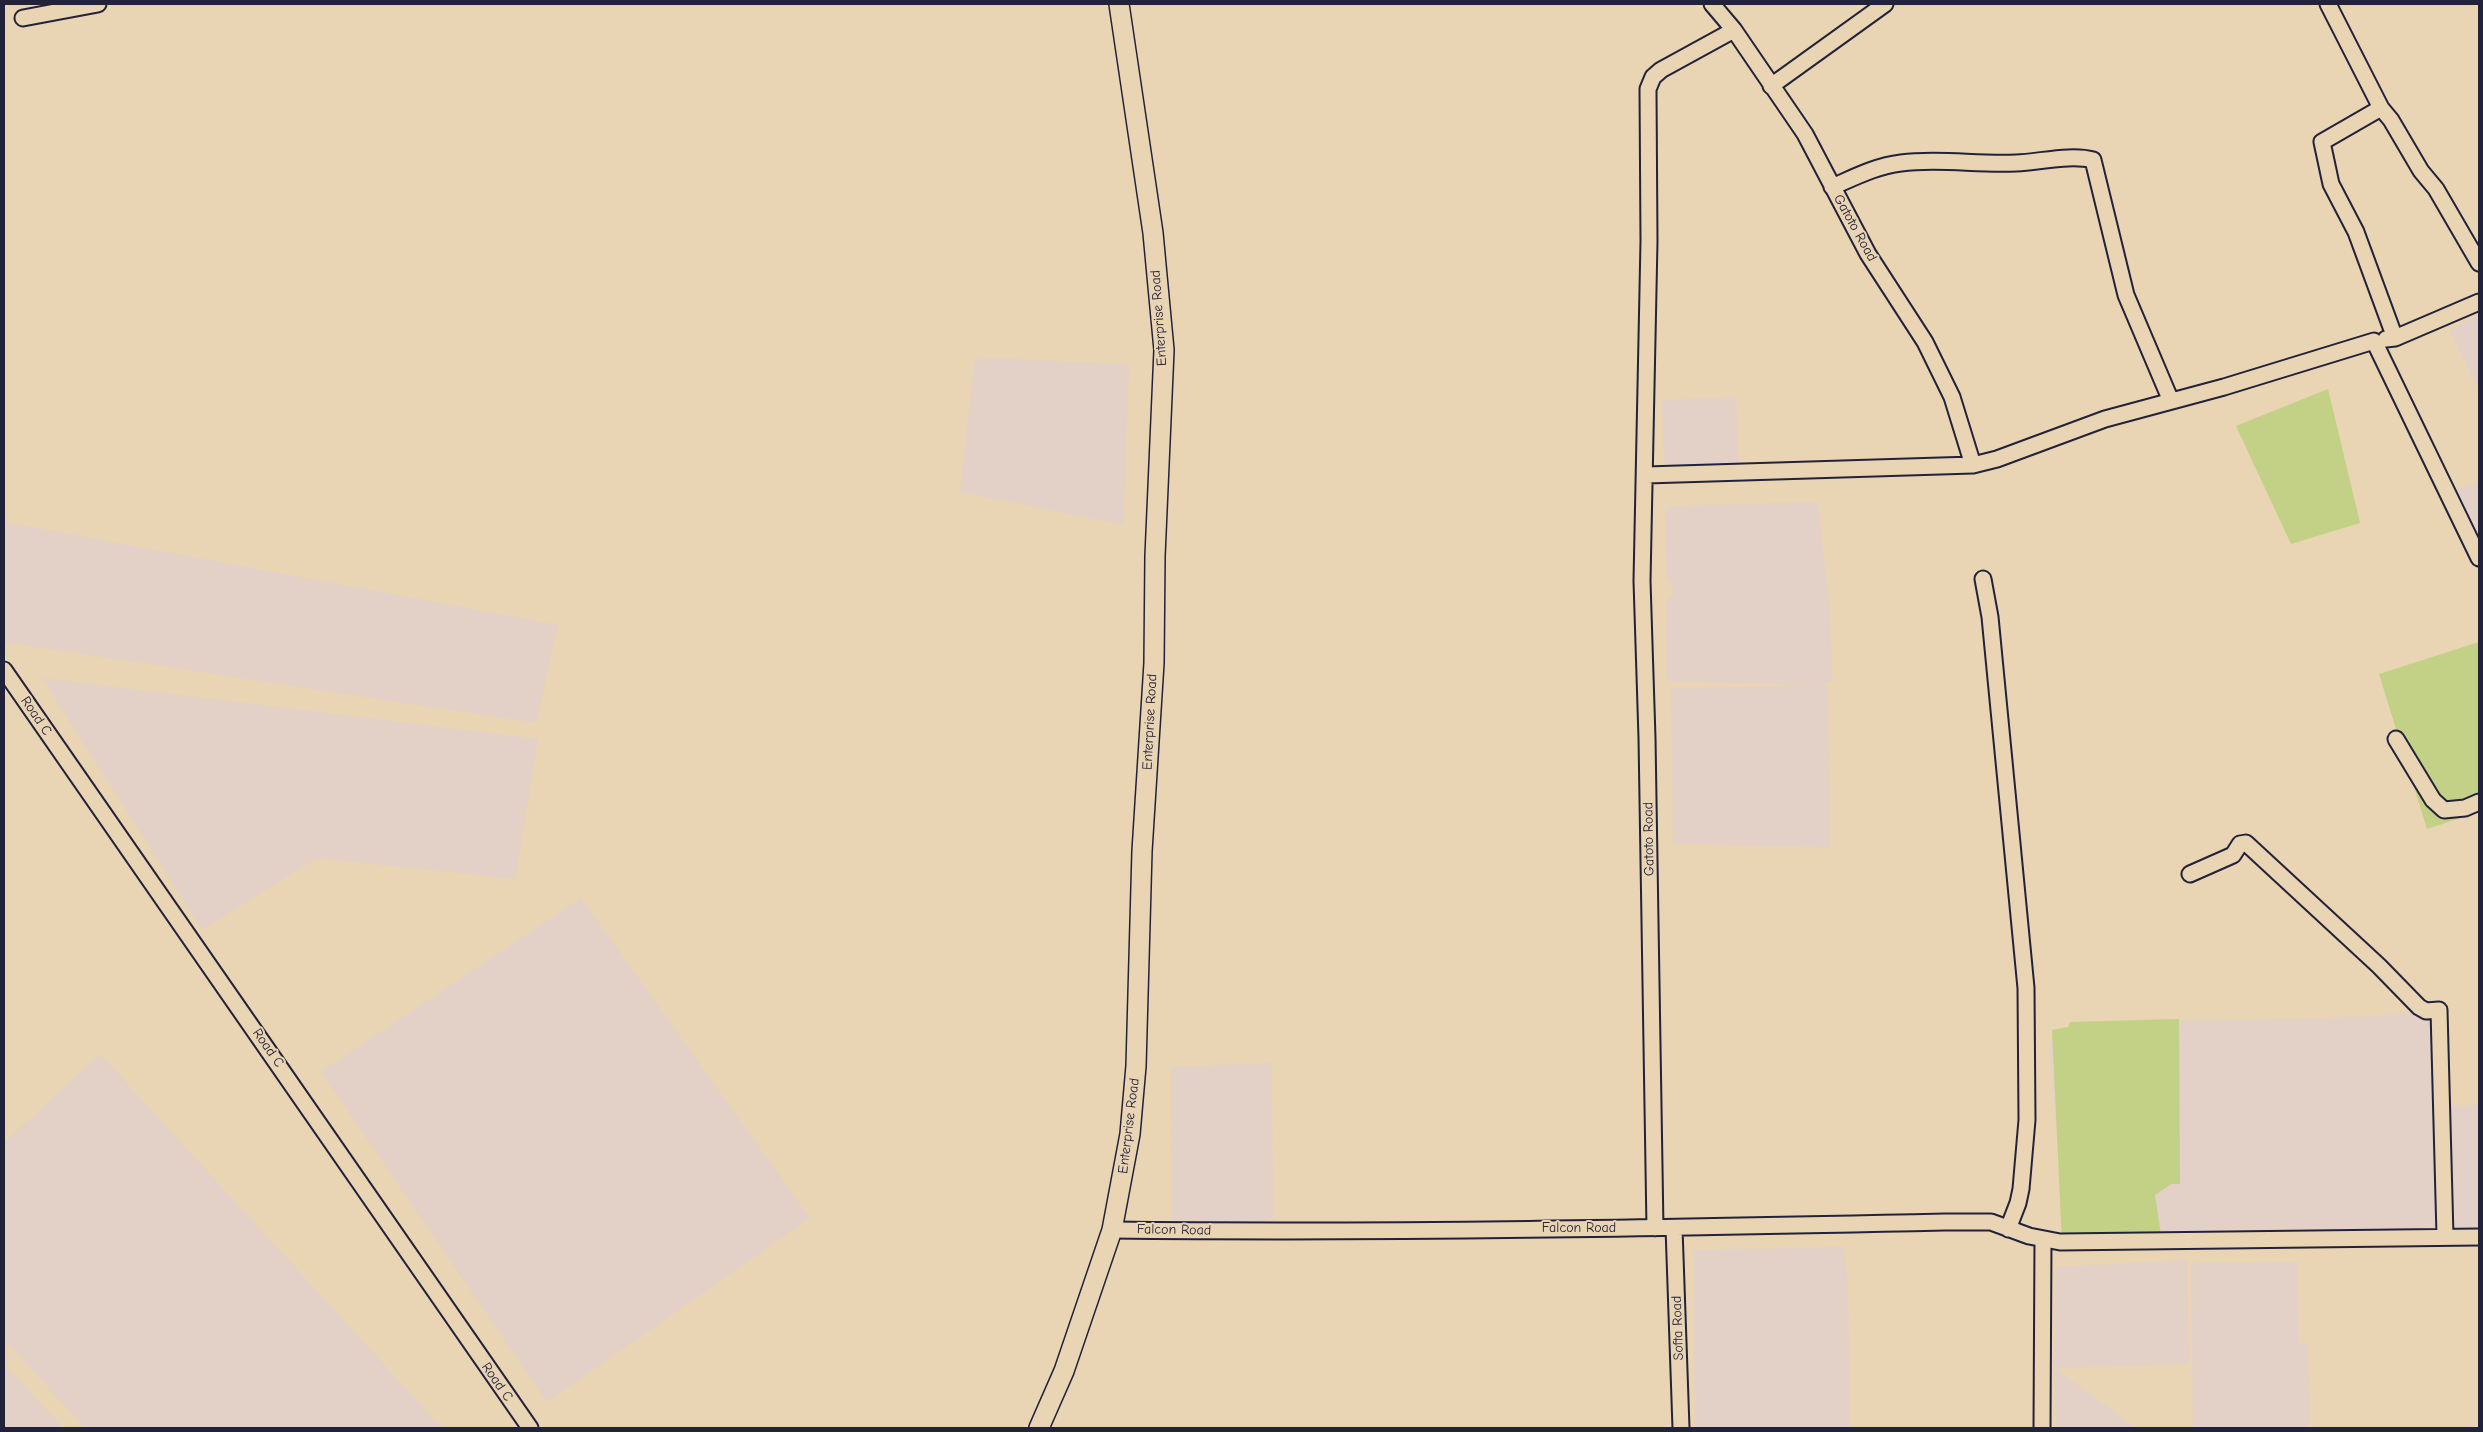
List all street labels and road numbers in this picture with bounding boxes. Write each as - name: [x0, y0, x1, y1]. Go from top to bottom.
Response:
- street label: Gatoto Road: [1830, 192, 1880, 264]
- street label: Enterprise Road: [1147, 269, 1171, 367]
- street label: Enterprise Road: [1139, 674, 1161, 770]
- street label: Road C: [17, 693, 55, 739]
- street label: Gatoto Road: [1640, 802, 1658, 876]
- street label: Road C: [249, 1025, 287, 1071]
- street label: Enterprise Road: [1115, 1077, 1143, 1175]
- street label: Falcon Road: [1542, 1220, 1616, 1236]
- street label: Falcon Road: [1137, 1221, 1211, 1239]
- street label: Softa Road: [1668, 1295, 1688, 1361]
- street label: Road C: [478, 1359, 516, 1405]

